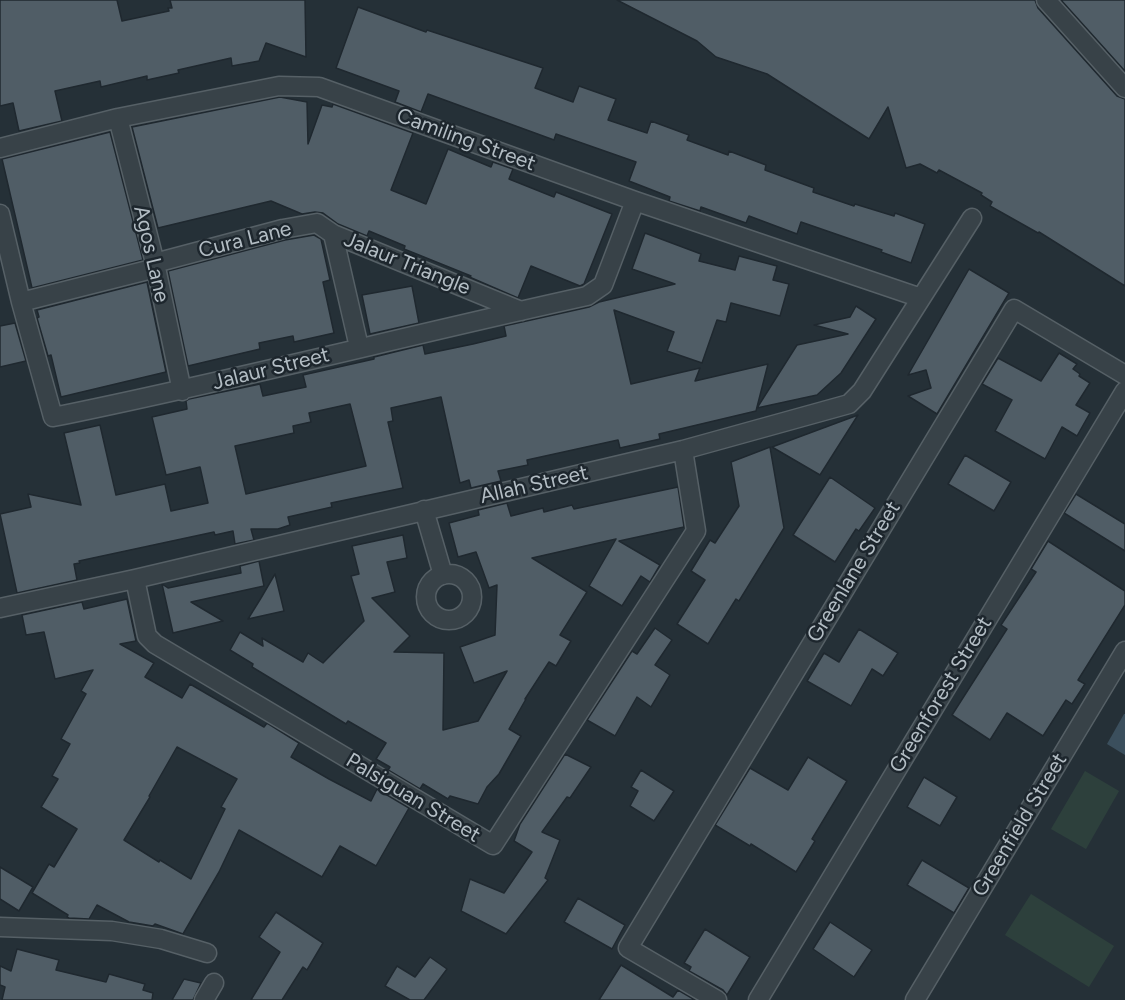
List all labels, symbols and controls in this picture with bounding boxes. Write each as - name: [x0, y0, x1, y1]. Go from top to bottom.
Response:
- street label: Camiling Street: [393, 103, 539, 177]
- street label: Agos Lane: [128, 203, 174, 305]
- street label: Cura Lane: [196, 216, 294, 264]
- street label: Jalaur Triangle: [340, 227, 474, 301]
- street label: Jalaur Street: [210, 342, 332, 396]
- street label: Allah Street: [478, 460, 590, 510]
- street label: Greenlane Street: [802, 497, 906, 647]
- street label: Greenforest Street: [884, 612, 998, 778]
- street label: Palsiguan Street: [341, 748, 485, 848]
- street label: Greenfield Street: [967, 749, 1073, 901]

